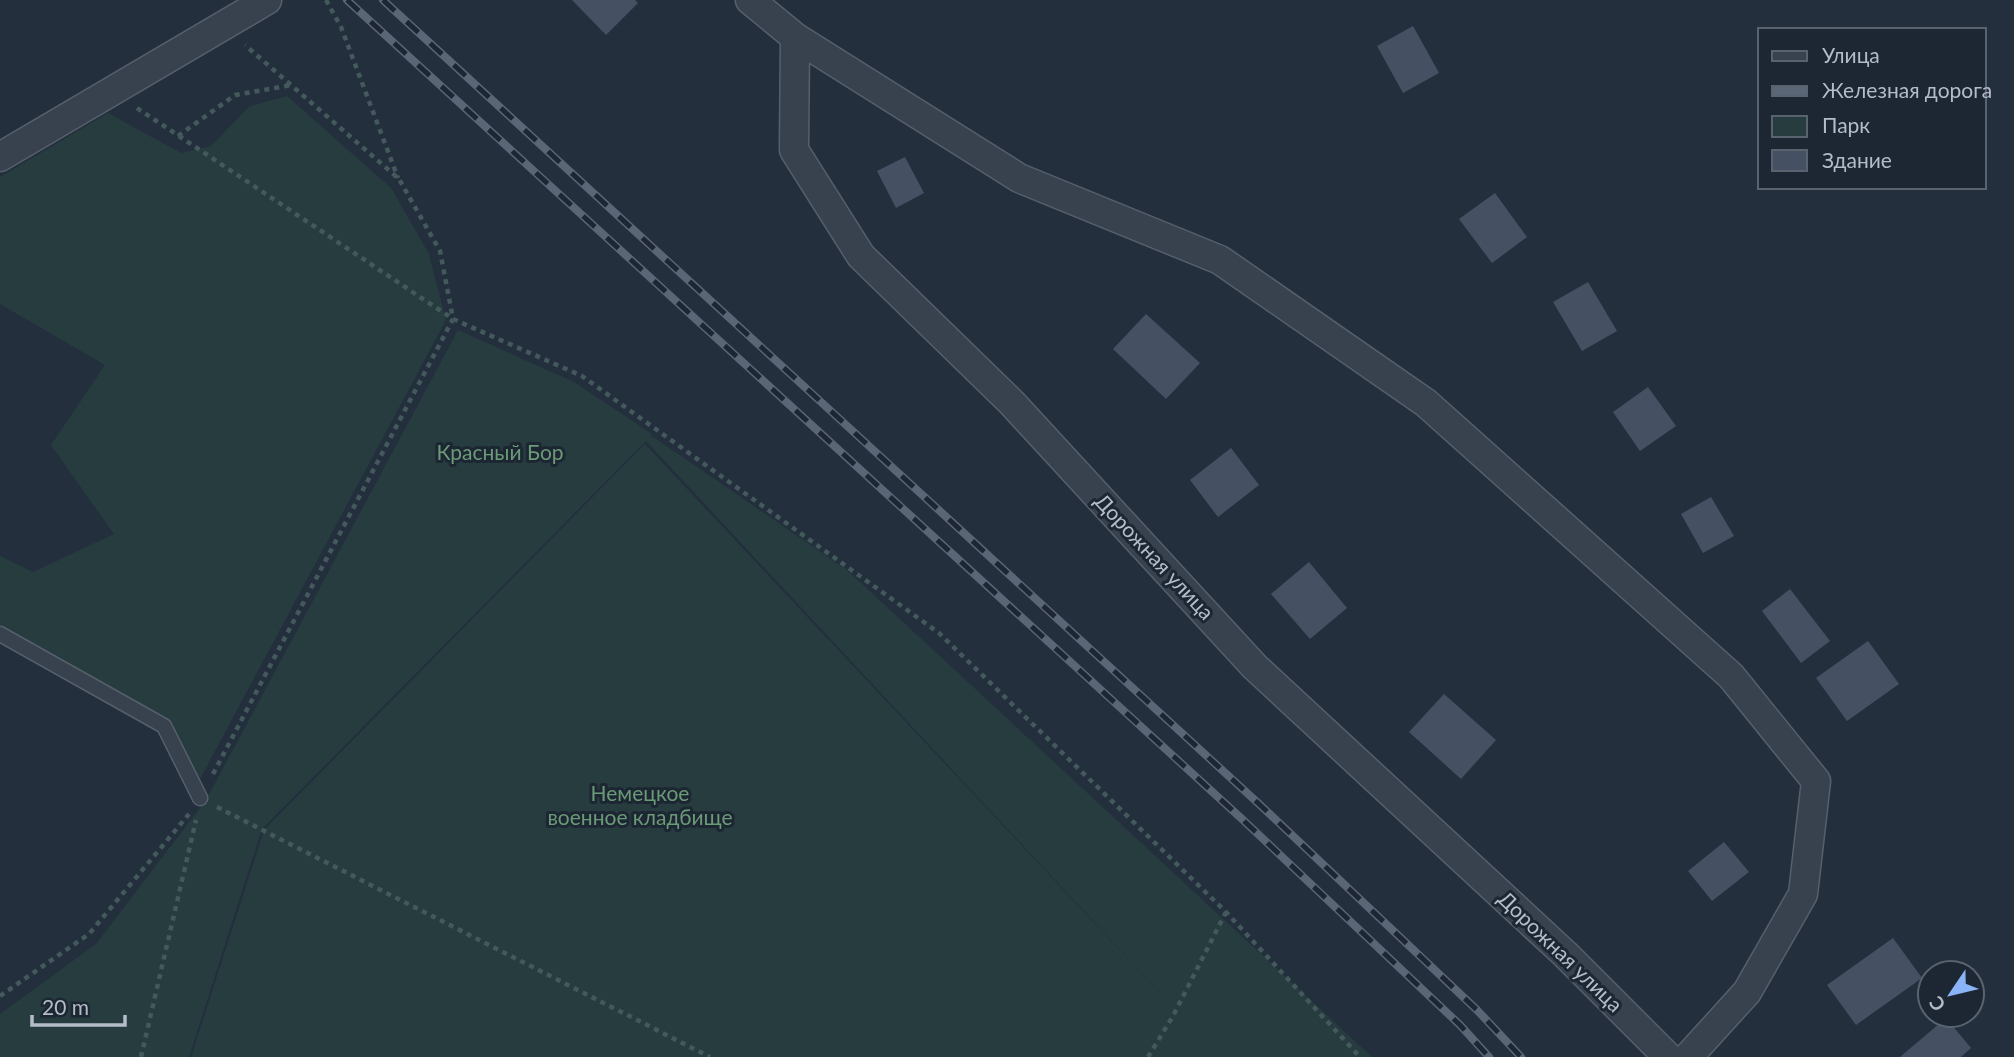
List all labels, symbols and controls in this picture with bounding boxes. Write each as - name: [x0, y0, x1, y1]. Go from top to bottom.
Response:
- legend: [1758, 28, 1986, 189]
- text: Улица: [1822, 42, 1880, 67]
- text: Железная дорога: [1822, 77, 1992, 102]
- text: Парк: [1822, 112, 1870, 137]
- text: Здание: [1822, 147, 1892, 172]
- park label: Красный Бор: [436, 439, 564, 464]
- street label: Дорожная улица: [1090, 488, 1220, 624]
- park label: Немецкое военное кладбище: [547, 780, 733, 829]
- street label: Дорожная улица: [1494, 885, 1628, 1017]
- north arrow: [1916, 959, 1986, 1029]
- scale bar: [32, 984, 124, 1028]
- text: С: [1923, 992, 1950, 1016]
- text: 20 m: [42, 994, 89, 1019]

